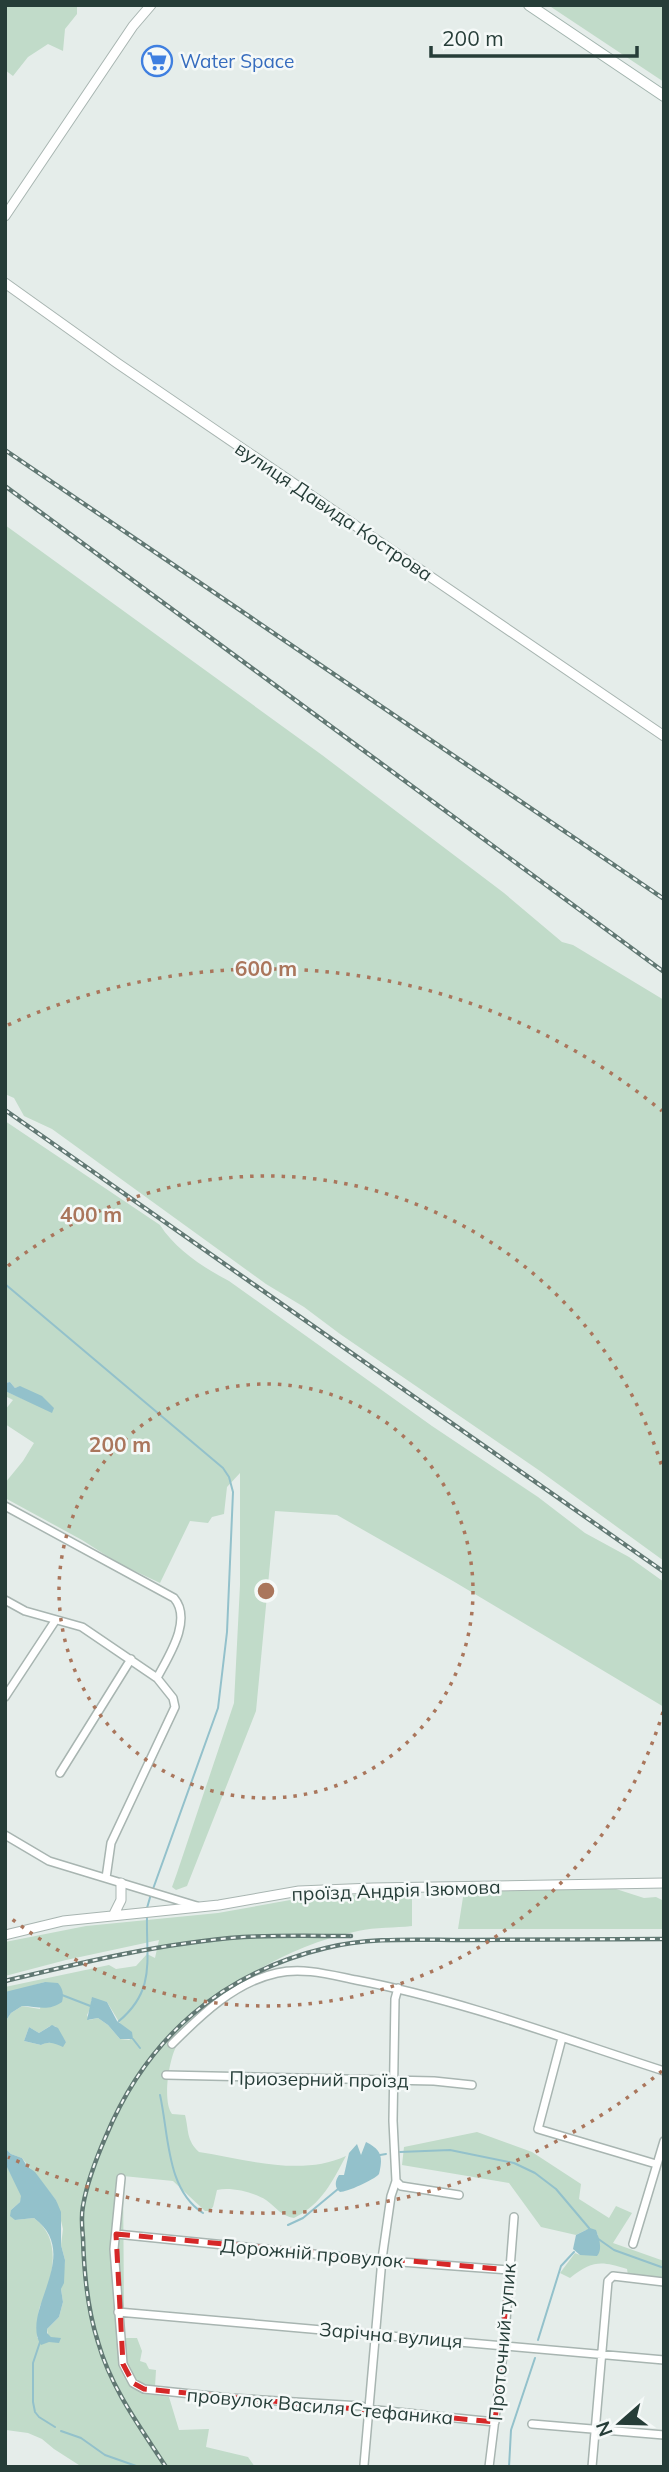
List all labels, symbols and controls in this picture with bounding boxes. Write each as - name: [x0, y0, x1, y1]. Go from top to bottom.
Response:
- scale bar: [431, 14, 638, 58]
- text: 200 m: [442, 25, 504, 51]
- supermarket icon: Water Space: [140, 44, 174, 78]
- place label: Water Space: [180, 49, 294, 73]
- street label: вулиця Давида Кострова: [231, 436, 437, 586]
- text: 600 m: [235, 955, 297, 981]
- text: 400 m: [60, 1201, 122, 1227]
- text: 200 m: [89, 1431, 151, 1457]
- centre of rings: [254, 1579, 278, 1603]
- street label: проїзд Андрія Ізюмова: [291, 1874, 501, 1906]
- street label: Приозерний проїзд: [229, 2065, 409, 2093]
- street label: Дорожній провулок: [220, 2233, 405, 2273]
- street label: Проточний тупик: [483, 2261, 521, 2422]
- street label: Зарічна вулиця: [318, 2317, 464, 2353]
- street label: провулок Василя Стефаника: [186, 2382, 454, 2430]
- north arrow: [585, 2388, 655, 2458]
- text: N: [590, 2418, 618, 2440]

